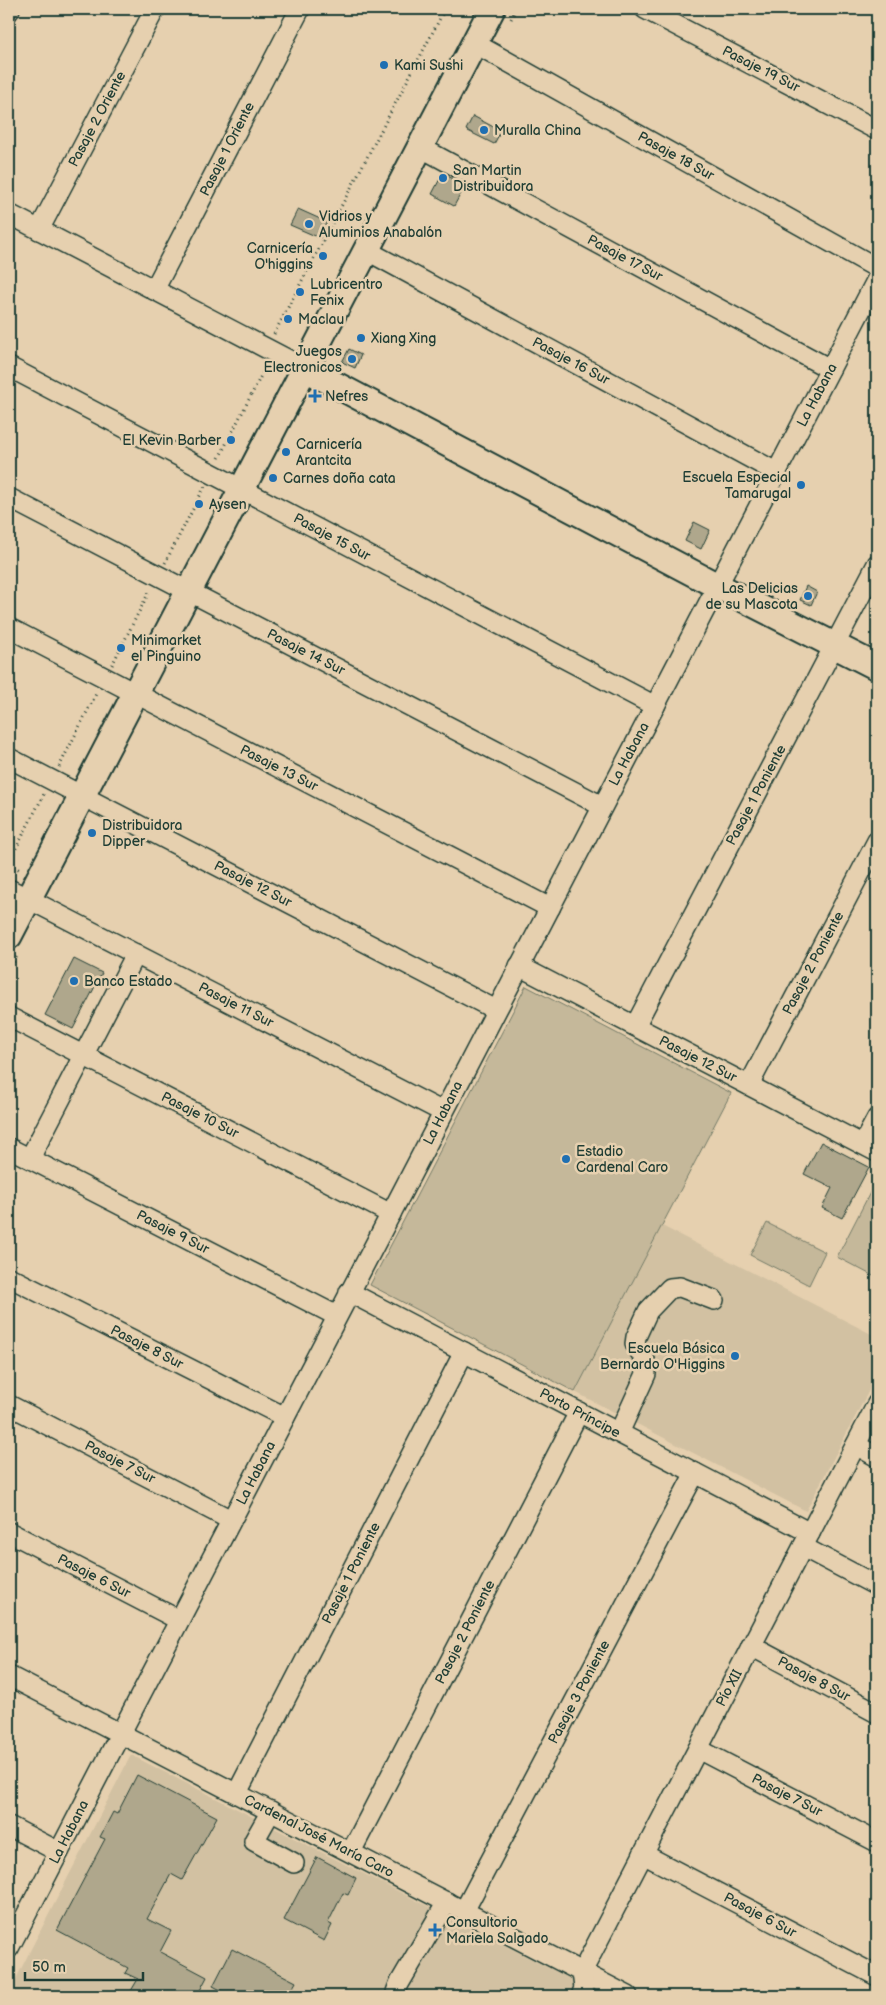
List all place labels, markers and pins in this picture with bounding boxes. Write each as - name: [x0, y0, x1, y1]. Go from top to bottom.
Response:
- place label: Kami Sushi: [394, 57, 463, 74]
- marker: Kami Sushi: [378, 59, 390, 71]
- place label: Muralla China: [494, 122, 581, 139]
- marker: Muralla China: [478, 124, 490, 136]
- place label: San Martin Distribuidora: [453, 162, 534, 195]
- marker: San Martin Distribuidora: [437, 172, 449, 184]
- place label: Vidrios y Aluminios Anabalón: [319, 208, 442, 241]
- marker: Vidrios y Aluminios Anabalón: [303, 218, 315, 230]
- place label: Carnicería O'higgins: [247, 240, 313, 273]
- marker: Carnicería O'higgins: [317, 250, 329, 262]
- place label: Lubricentro Fenix: [310, 276, 383, 309]
- marker: Lubricentro Fenix: [294, 286, 306, 298]
- place label: Maclau: [298, 311, 344, 328]
- marker: Maclau: [282, 313, 294, 325]
- place label: Xiang Xing: [370, 330, 436, 347]
- marker: Xiang Xing: [355, 332, 367, 344]
- place label: Juegos Electronicos: [263, 343, 342, 376]
- marker: Juegos Electronicos: [346, 353, 358, 365]
- place label: Nefres: [325, 388, 368, 405]
- marker: Nefres: [309, 390, 321, 402]
- place label: El Kevin Barber: [122, 432, 222, 449]
- marker: El Kevin Barber: [225, 434, 237, 446]
- place label: Carnicería Arantcita: [296, 436, 362, 469]
- marker: Carnicería Arantcita: [280, 446, 292, 458]
- place label: Escuela Especial Tamarugal: [682, 469, 791, 502]
- place label: Carnes doña cata: [283, 470, 396, 487]
- marker: Carnes doña cata: [267, 472, 279, 484]
- marker: Escuela Especial Tamarugal: [795, 479, 807, 491]
- place label: Aysen: [209, 496, 247, 513]
- marker: Aysen: [193, 498, 205, 510]
- place label: Las Delicias de su Mascota: [705, 580, 798, 613]
- marker: Las Delicias de su Mascota: [802, 590, 814, 602]
- place label: Minimarket el Pinguino: [131, 632, 202, 665]
- marker: Minimarket el Pinguino: [115, 642, 127, 654]
- place label: Distribuidora Dipper: [102, 817, 183, 850]
- marker: Distribuidora Dipper: [86, 827, 98, 839]
- place label: Banco Estado: [84, 973, 173, 990]
- marker: Banco Estado: [68, 975, 80, 987]
- place label: Estadio Cardenal Caro: [576, 1143, 668, 1176]
- marker: Estadio Cardenal Caro: [560, 1153, 572, 1165]
- place label: Escuela Básica Bernardo O'Higgins: [600, 1340, 725, 1373]
- marker: Escuela Básica Bernardo O'Higgins: [729, 1350, 741, 1362]
- place label: Consultorio Mariela Salgado: [446, 1914, 549, 1947]
- marker: Consultorio Mariela Salgado: [428, 1923, 442, 1937]

